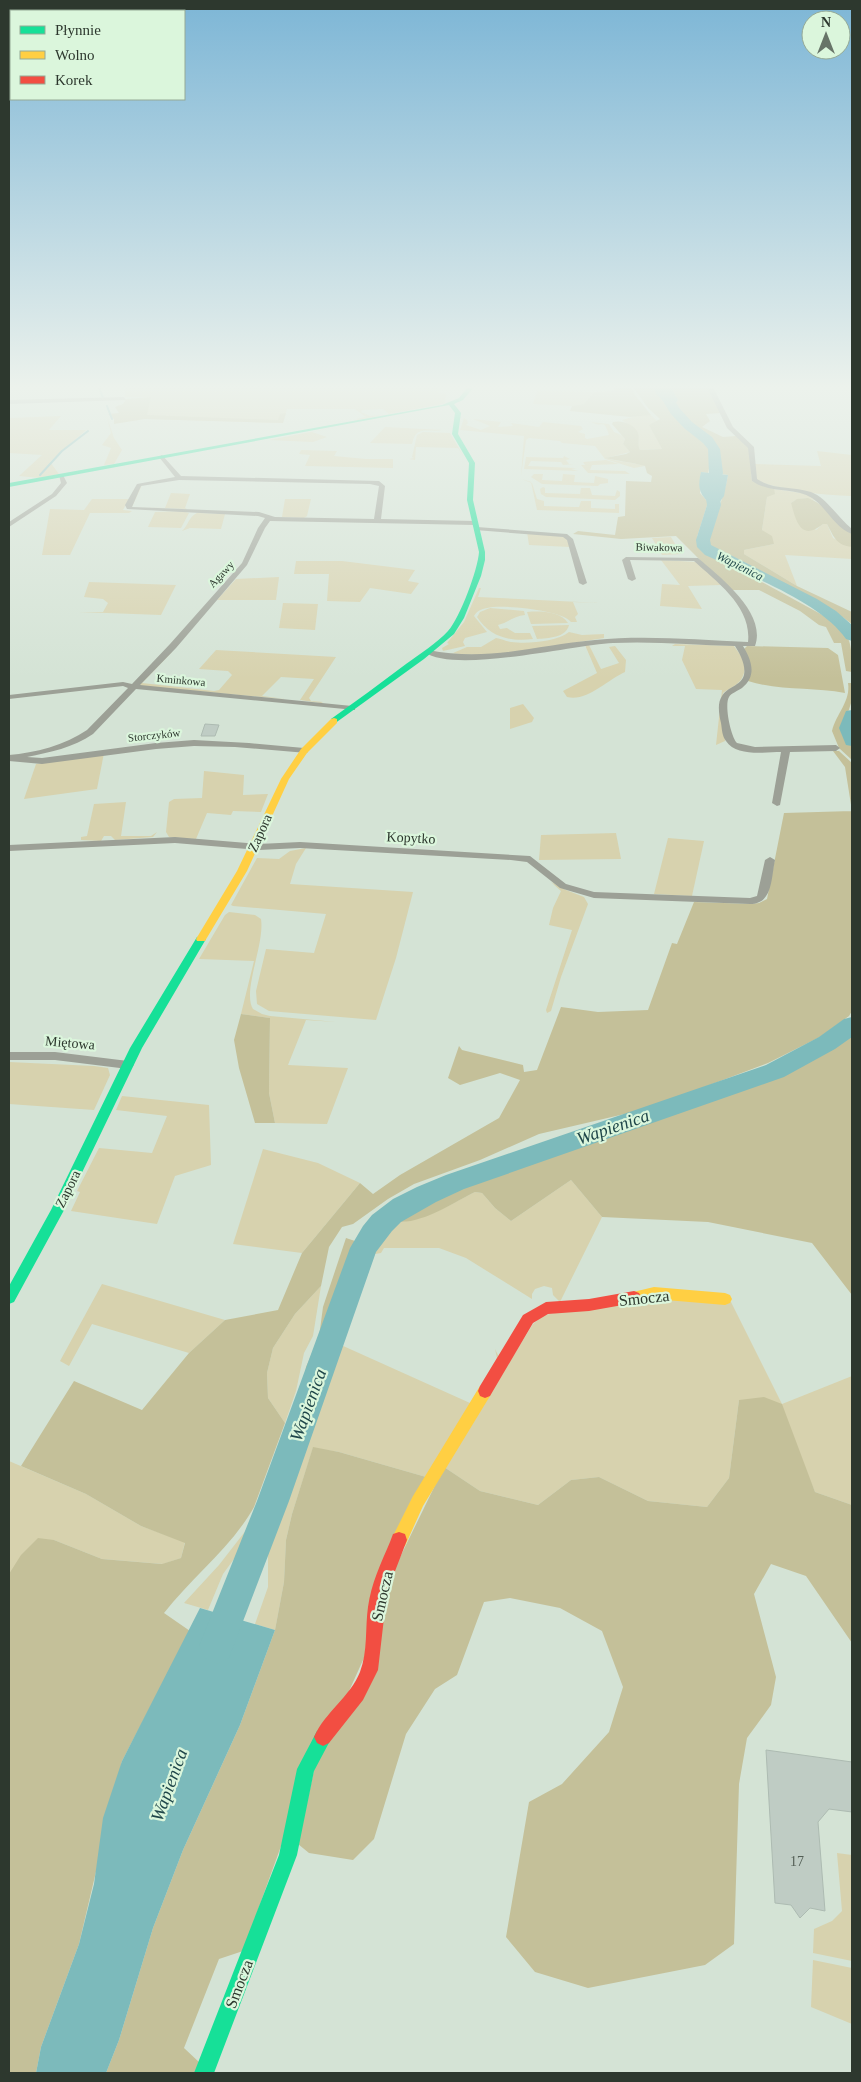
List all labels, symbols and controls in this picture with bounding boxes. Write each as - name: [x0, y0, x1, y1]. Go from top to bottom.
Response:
- legend: [10, 10, 185, 100]
- north arrow: [801, 10, 851, 60]
- text: N: [821, 15, 831, 30]
- text: Płynnie: [55, 22, 101, 38]
- text: Wolno: [55, 47, 95, 63]
- text: Korek: [55, 72, 93, 88]
- street label: Biwakowa: [635, 541, 683, 553]
- water label: Wapienica: [714, 548, 766, 584]
- street label: Agawy: [206, 558, 237, 590]
- street label: Kminkowa: [156, 672, 206, 688]
- street label: Storczyków: [127, 726, 181, 744]
- street label: Zapora: [245, 811, 275, 854]
- street label: Kopytko: [386, 829, 436, 847]
- street label: Miętowa: [45, 1033, 96, 1053]
- water label: Wapienica: [574, 1105, 652, 1149]
- street label: Zapora: [53, 1167, 84, 1210]
- street label: Smocza: [618, 1287, 670, 1309]
- water label: Wapienica: [286, 1366, 330, 1444]
- street label: Smocza: [368, 1569, 396, 1623]
- water label: Wapienica: [147, 1746, 191, 1824]
- house number: 17: [790, 1854, 804, 1869]
- street label: Smocza: [222, 1957, 256, 2011]

